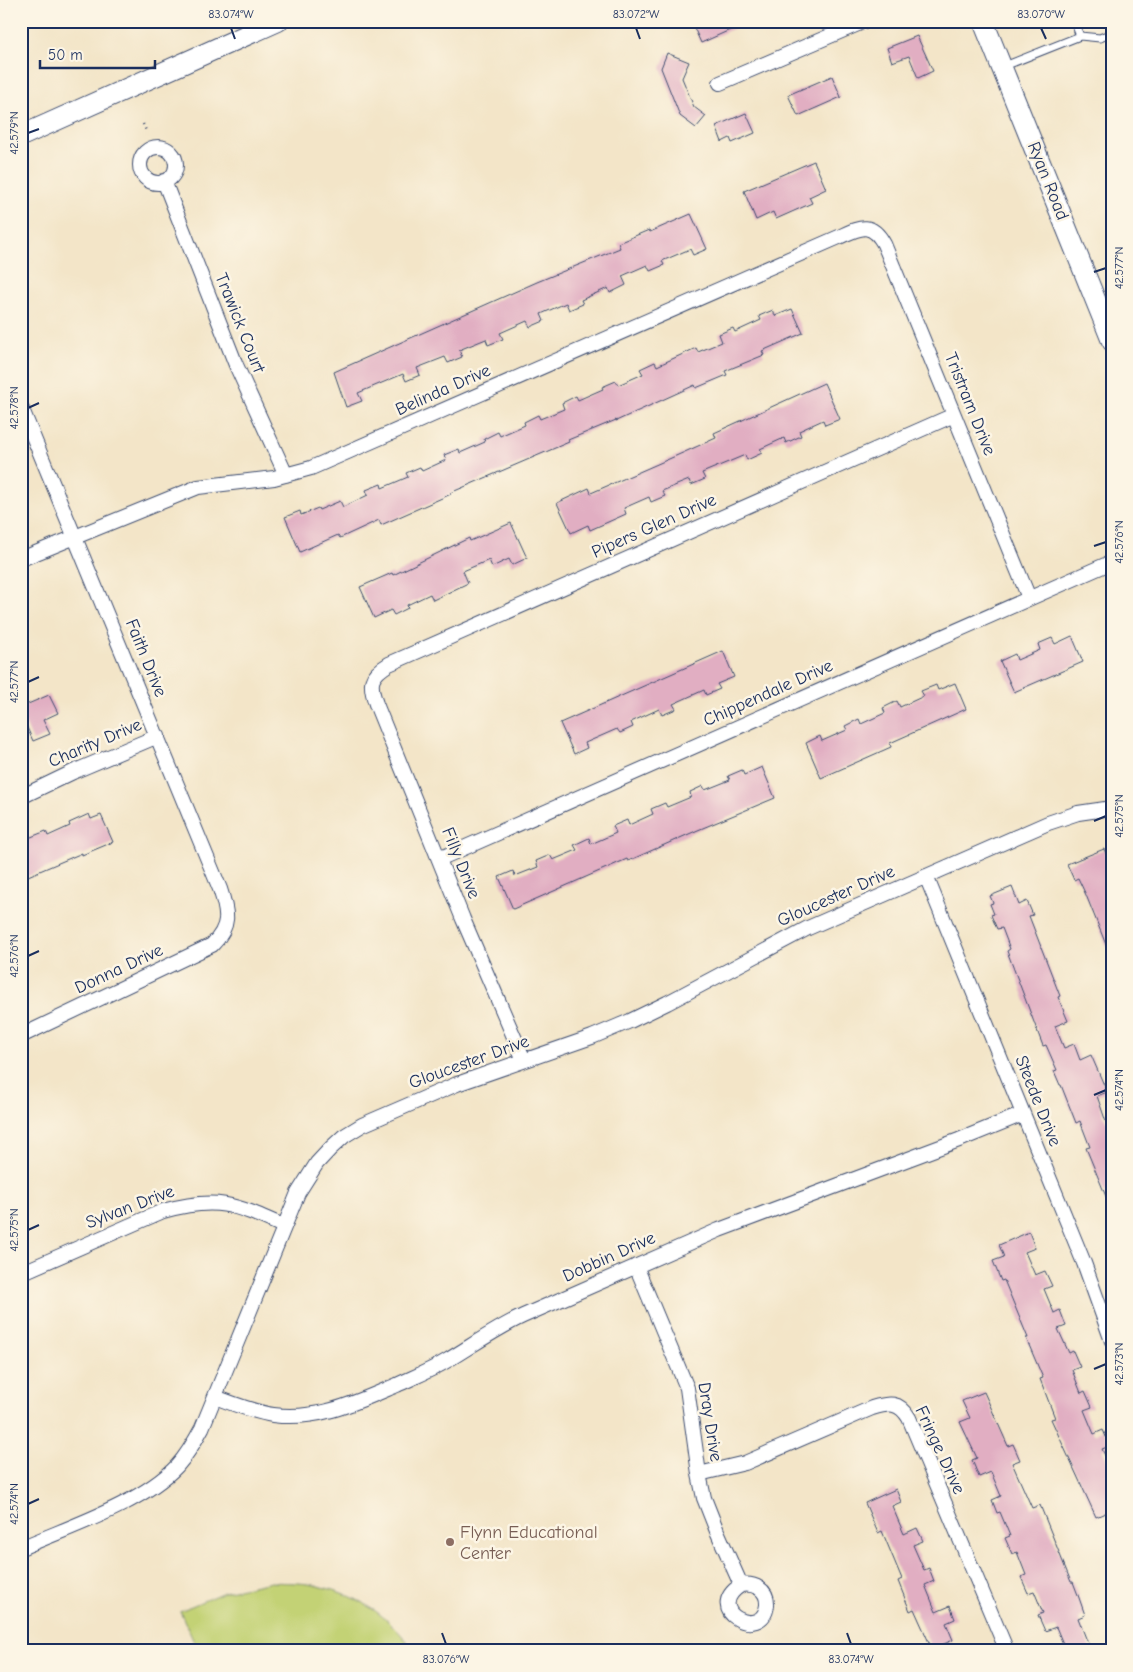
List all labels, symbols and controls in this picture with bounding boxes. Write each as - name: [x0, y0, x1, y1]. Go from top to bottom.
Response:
- text: 83.074°W: [208, 7, 254, 21]
- text: 83.072°W: [613, 7, 660, 21]
- text: 83.070°W: [1017, 7, 1065, 21]
- scale bar: [40, 38, 155, 70]
- text: 50 m: [48, 46, 83, 64]
- text: 42.579°N: [7, 111, 21, 155]
- street label: Ryan Road: [1023, 139, 1073, 223]
- text: 42.577°N: [1112, 247, 1126, 289]
- street label: Trawick Court: [210, 270, 270, 377]
- street label: Tristram Drive: [940, 350, 1000, 458]
- street label: Belinda Drive: [392, 360, 494, 420]
- text: 42.578°N: [7, 386, 21, 430]
- street label: Pipers Glen Drive: [589, 489, 719, 563]
- text: 42.576°N: [1112, 520, 1126, 564]
- street label: Faith Drive: [121, 616, 171, 700]
- street label: Chippendale Drive: [700, 655, 836, 731]
- text: 42.577°N: [7, 661, 21, 703]
- street label: Charity Drive: [45, 714, 145, 772]
- text: 42.575°N: [1112, 794, 1126, 838]
- street label: Filly Drive: [437, 824, 485, 902]
- street label: Gloucester Drive: [774, 861, 898, 931]
- text: 42.576°N: [7, 934, 21, 978]
- street label: Donna Drive: [72, 939, 166, 999]
- street label: Gloucester Drive: [406, 1031, 532, 1093]
- street label: Steede Drive: [1010, 1053, 1066, 1149]
- text: 42.574°N: [1112, 1069, 1126, 1111]
- street label: Sylvan Drive: [83, 1181, 177, 1233]
- text: 42.575°N: [7, 1208, 21, 1252]
- street label: Dobbin Drive: [560, 1227, 658, 1287]
- text: 42.573°N: [1112, 1342, 1126, 1386]
- street label: Dray Drive: [693, 1381, 727, 1463]
- street label: Fringe Drive: [910, 1403, 970, 1497]
- text: 42.574°N: [7, 1483, 21, 1525]
- place label: Flynn Educational Center: [460, 1522, 598, 1564]
- marker: Flynn Educational Center: [444, 1536, 456, 1548]
- text: 83.076°W: [423, 1652, 470, 1666]
- text: 83.074°W: [828, 1652, 874, 1666]

